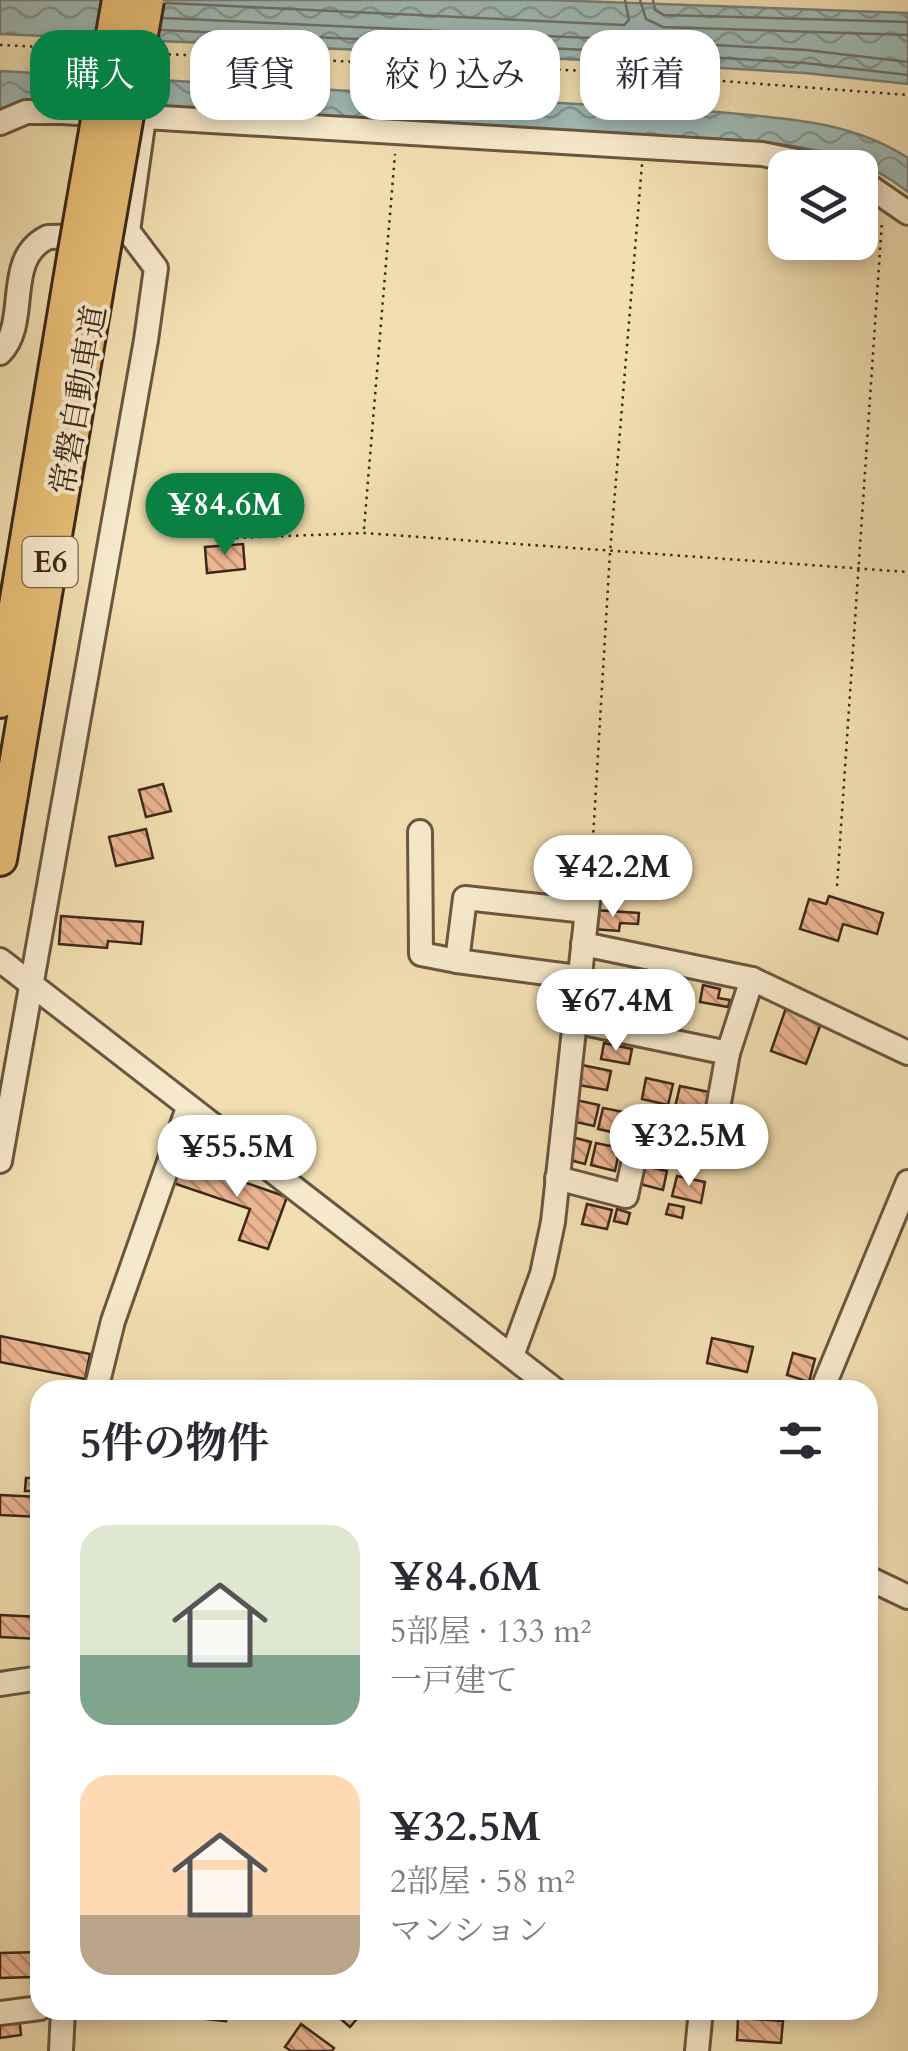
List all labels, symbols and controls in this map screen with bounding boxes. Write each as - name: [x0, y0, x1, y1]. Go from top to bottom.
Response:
- chip: 購入: [30, 30, 170, 120]
- chip: 賃貸: [190, 30, 330, 120]
- chip: 絞り込み: [350, 30, 560, 120]
- chip: 新着: [580, 30, 720, 120]
- map controls: [768, 150, 878, 260]
- button: layers: [768, 150, 878, 260]
- street label: 常磐自動車道: [41, 302, 117, 499]
- pin: ¥84.6M: [144, 473, 306, 558]
- text: ¥84.6M: [167, 483, 283, 527]
- road number: E6: [22, 537, 78, 587]
- pin: ¥42.2M: [532, 835, 694, 920]
- text: ¥42.2M: [555, 845, 671, 889]
- pin: ¥67.4M: [535, 969, 697, 1054]
- text: ¥67.4M: [558, 979, 674, 1023]
- pin: ¥32.5M: [608, 1104, 770, 1189]
- text: ¥32.5M: [631, 1114, 747, 1158]
- pin: ¥55.5M: [156, 1115, 318, 1200]
- text: ¥55.5M: [179, 1125, 295, 1169]
- icon: filters: [773, 1413, 828, 1468]
- text: 5件の物件: [80, 1415, 270, 1472]
- text: ¥84.6M: [390, 1548, 541, 1605]
- icon: home: [160, 1565, 280, 1685]
- text: 5部屋 · 133 m²: [390, 1610, 591, 1654]
- text: 一戸建て: [390, 1659, 518, 1703]
- text: ¥32.5M: [390, 1798, 541, 1855]
- icon: home: [160, 1815, 280, 1935]
- text: 2部屋 · 58 m²: [390, 1860, 575, 1904]
- text: マンション: [390, 1909, 549, 1953]

